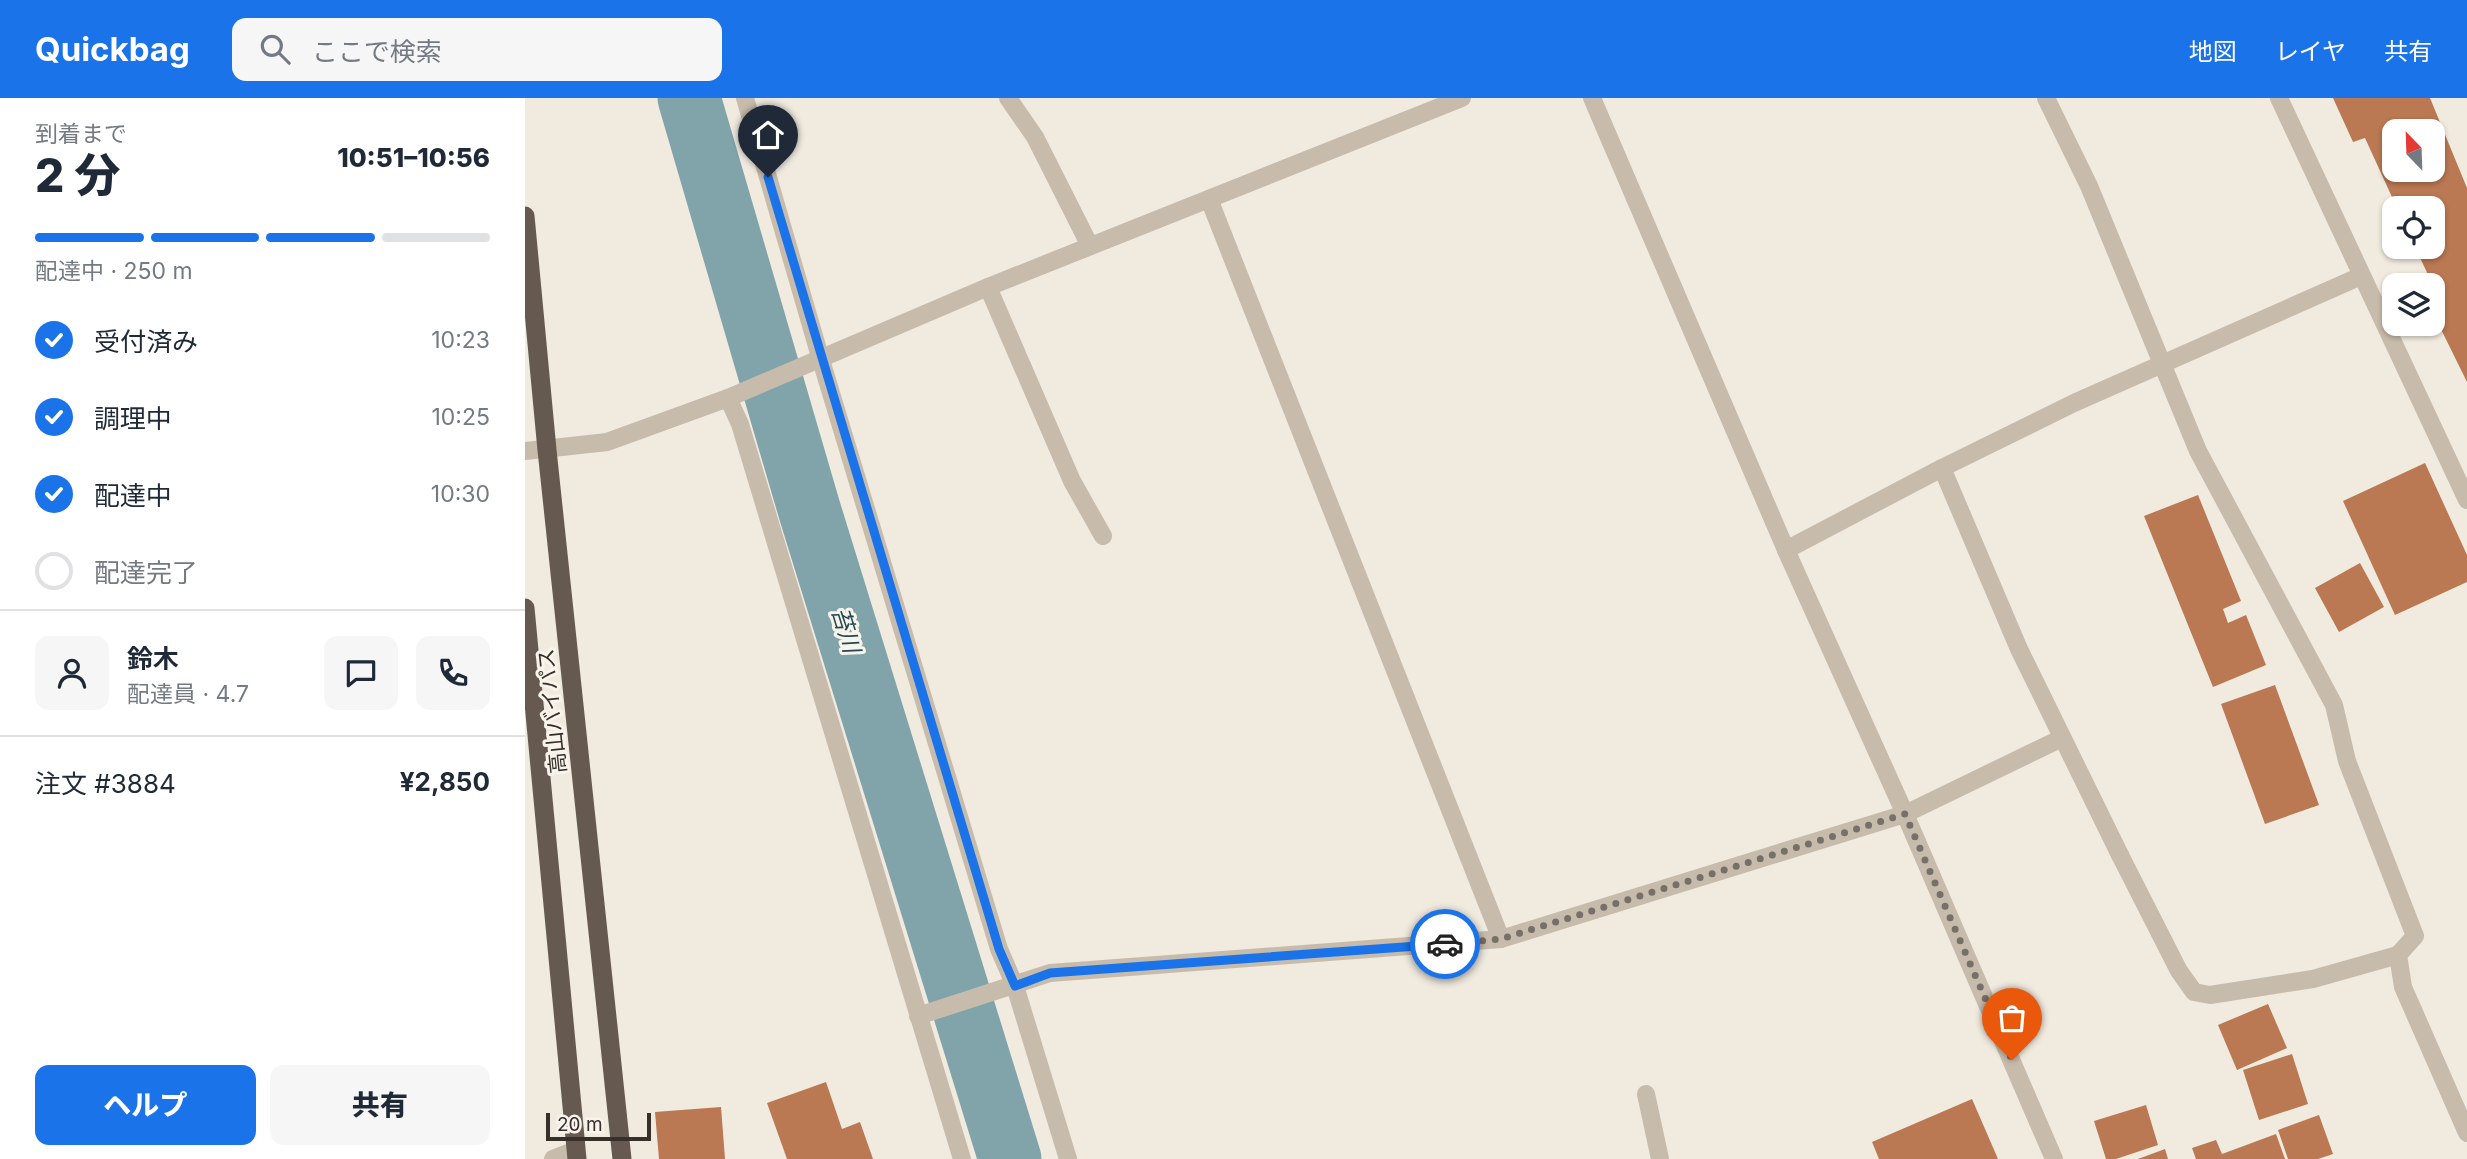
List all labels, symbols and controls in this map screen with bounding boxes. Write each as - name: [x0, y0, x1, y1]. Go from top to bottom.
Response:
- search box: [232, 18, 722, 81]
- text: Quickbag: [35, 29, 190, 69]
- icon: search: [256, 30, 294, 68]
- text: ここで検索: [312, 36, 442, 67]
- text: 地図: [2189, 37, 2237, 66]
- text: レイヤ: [2275, 37, 2346, 66]
- text: 共有: [2384, 37, 2432, 66]
- pin: [738, 105, 798, 177]
- icon: home: [749, 116, 787, 154]
- north arrow: [2382, 119, 2445, 182]
- map controls: [2382, 119, 2445, 336]
- text: 到着まで: [35, 120, 127, 148]
- text: 10:51–10:56: [337, 142, 490, 173]
- text: 2 分: [35, 147, 120, 203]
- button: locate: [2382, 196, 2445, 259]
- text: 配達中 · 250 m: [35, 257, 193, 285]
- button: layers: [2382, 273, 2445, 336]
- icon: check: [35, 321, 73, 359]
- text: 受付済み: [94, 326, 198, 357]
- text: 10:23: [431, 326, 490, 354]
- icon: check: [35, 398, 73, 436]
- text: 調理中: [94, 403, 172, 434]
- text: 10:25: [432, 403, 490, 431]
- icon: check: [35, 475, 73, 513]
- text: 配達中: [94, 480, 172, 511]
- text: 10:30: [431, 480, 490, 508]
- text: 配達完了: [94, 557, 198, 588]
- water label: 苔川: [826, 604, 867, 659]
- button: person: [35, 636, 109, 710]
- button: chat: [324, 636, 398, 710]
- button: phone: [416, 636, 490, 710]
- text: 鈴木: [127, 643, 179, 674]
- street label: 高山バイパス: [533, 647, 571, 775]
- text: 配達員 · 4.7: [127, 680, 249, 708]
- text: ¥2,850: [400, 766, 490, 797]
- text: 注文 #3884: [35, 768, 176, 799]
- courier: [1410, 909, 1480, 979]
- icon: car: [1426, 925, 1464, 963]
- pin: [1982, 988, 2042, 1060]
- icon: bag: [1993, 999, 2031, 1037]
- button: ヘルプ: [35, 1065, 256, 1145]
- button: 共有: [270, 1065, 490, 1145]
- scale bar: [546, 1110, 651, 1142]
- text: 20 m: [557, 1113, 603, 1136]

